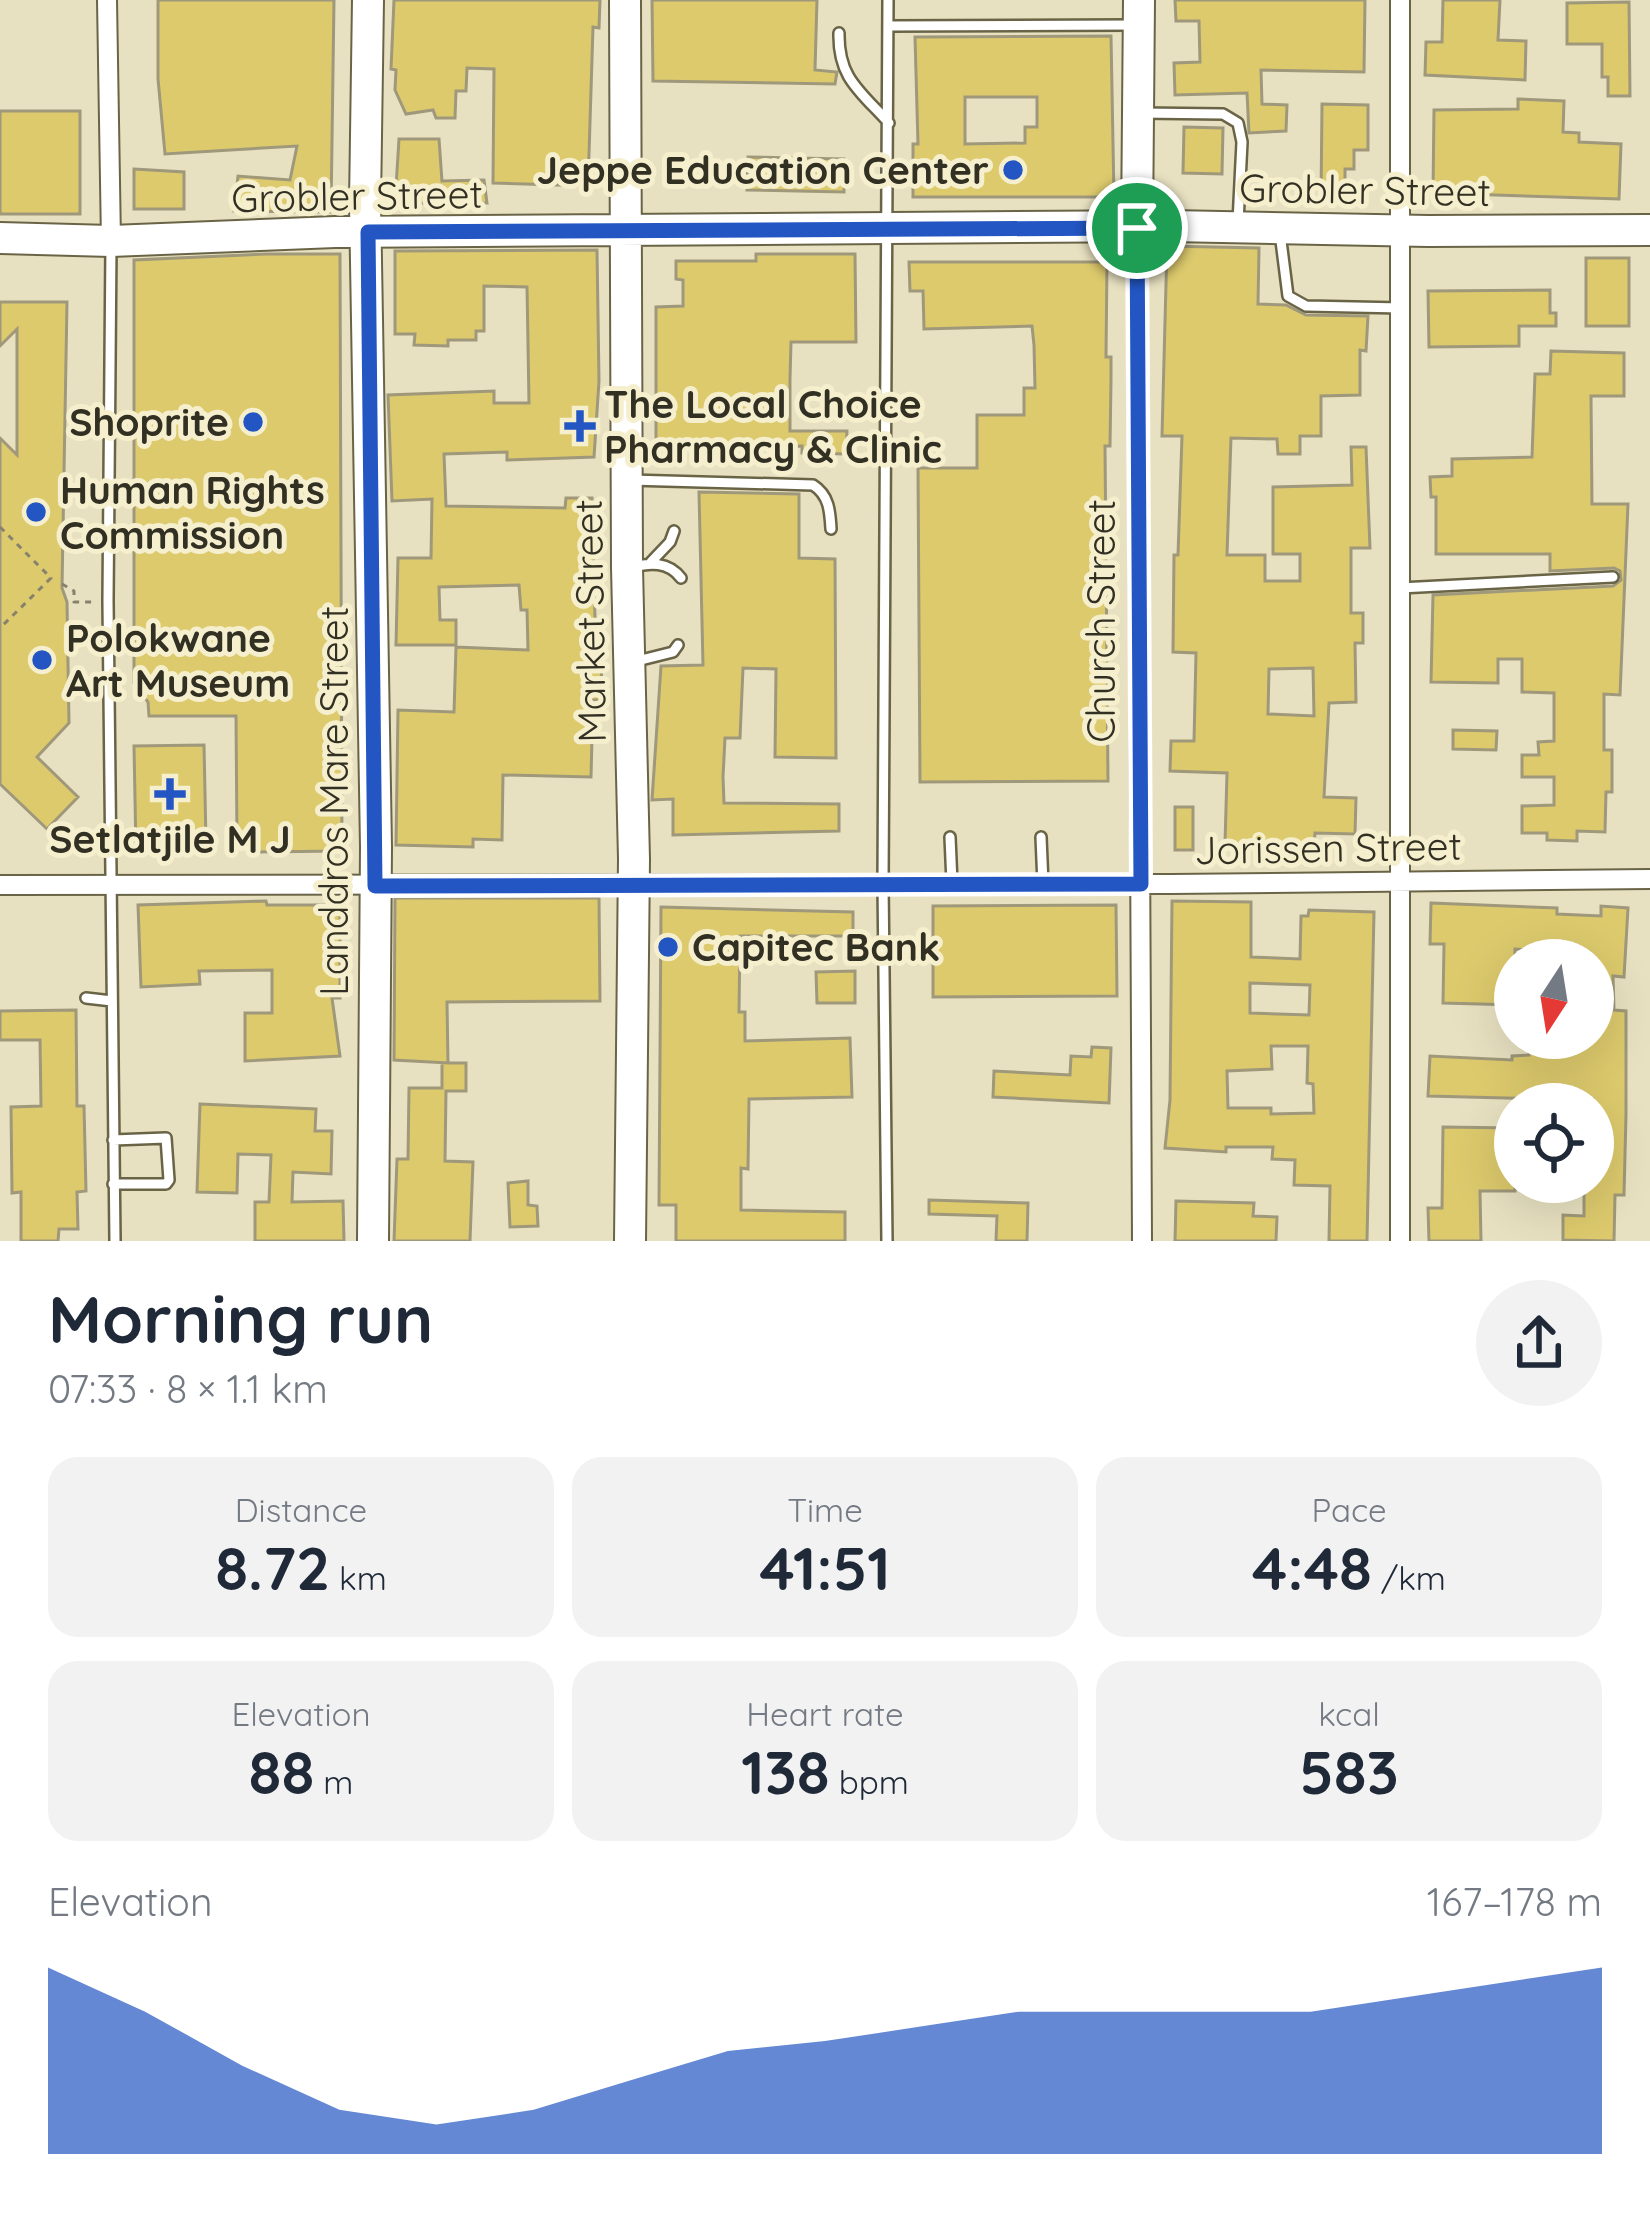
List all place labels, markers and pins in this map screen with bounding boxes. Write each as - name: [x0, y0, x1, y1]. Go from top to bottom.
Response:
- place label: Jeppe Education Center: [537, 145, 989, 194]
- marker: Jeppe Education Center: [1000, 157, 1026, 183]
- pin: [1086, 177, 1188, 279]
- place label: The Local Choice Pharmacy & Clinic: [604, 379, 942, 473]
- place label: Shoprite: [69, 397, 229, 446]
- marker: Shoprite: [240, 409, 266, 435]
- marker: The Local Choice Pharmacy & Clinic: [567, 413, 593, 439]
- place label: Human Rights Commission: [60, 465, 325, 559]
- marker: Human Rights Commission: [23, 499, 49, 525]
- place label: Polokwane Art Museum: [66, 613, 290, 707]
- marker: Polokwane Art Museum: [29, 647, 55, 673]
- marker: Setlatjile M J: [154, 778, 186, 810]
- place label: Setlatjile M J: [49, 814, 291, 863]
- place label: Capitec Bank: [692, 922, 940, 971]
- marker: Capitec Bank: [655, 934, 681, 960]

